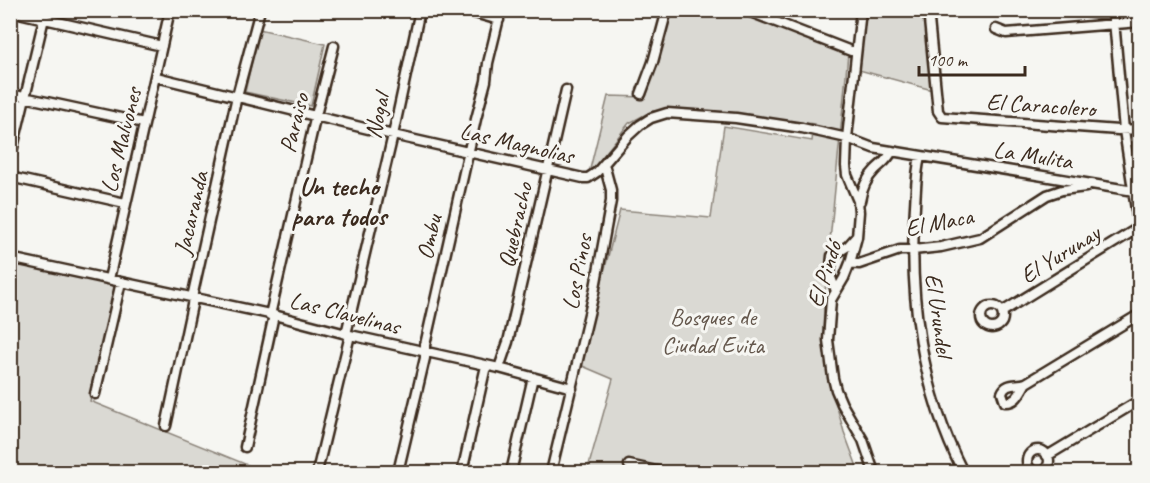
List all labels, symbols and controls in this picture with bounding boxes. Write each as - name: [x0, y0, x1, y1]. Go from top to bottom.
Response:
- scale bar: [919, 39, 1026, 77]
- text: 100 m: [928, 49, 969, 71]
- street label: Los Malvones: [94, 83, 149, 195]
- street label: El Caracolero: [986, 86, 1099, 124]
- street label: Nogal: [357, 87, 398, 141]
- street label: Paraiso: [272, 89, 316, 156]
- street label: Las Magnolias: [457, 115, 579, 171]
- street label: La Mulita: [991, 134, 1076, 176]
- street label: Jacaranda: [167, 167, 216, 259]
- district label: Un techo para todos: [292, 170, 389, 233]
- street label: Quebracho: [491, 178, 540, 270]
- street label: El Maca: [903, 200, 977, 243]
- street label: Ombu: [409, 210, 449, 262]
- street label: El Yurunay: [1015, 217, 1107, 290]
- street label: Los Pinos: [555, 230, 599, 312]
- street label: El Pindó: [799, 234, 850, 311]
- street label: El Urundel: [918, 271, 960, 362]
- street label: Las Clavelinas: [287, 285, 405, 342]
- park label: Bosques de Ciudad Evita: [662, 302, 765, 360]

